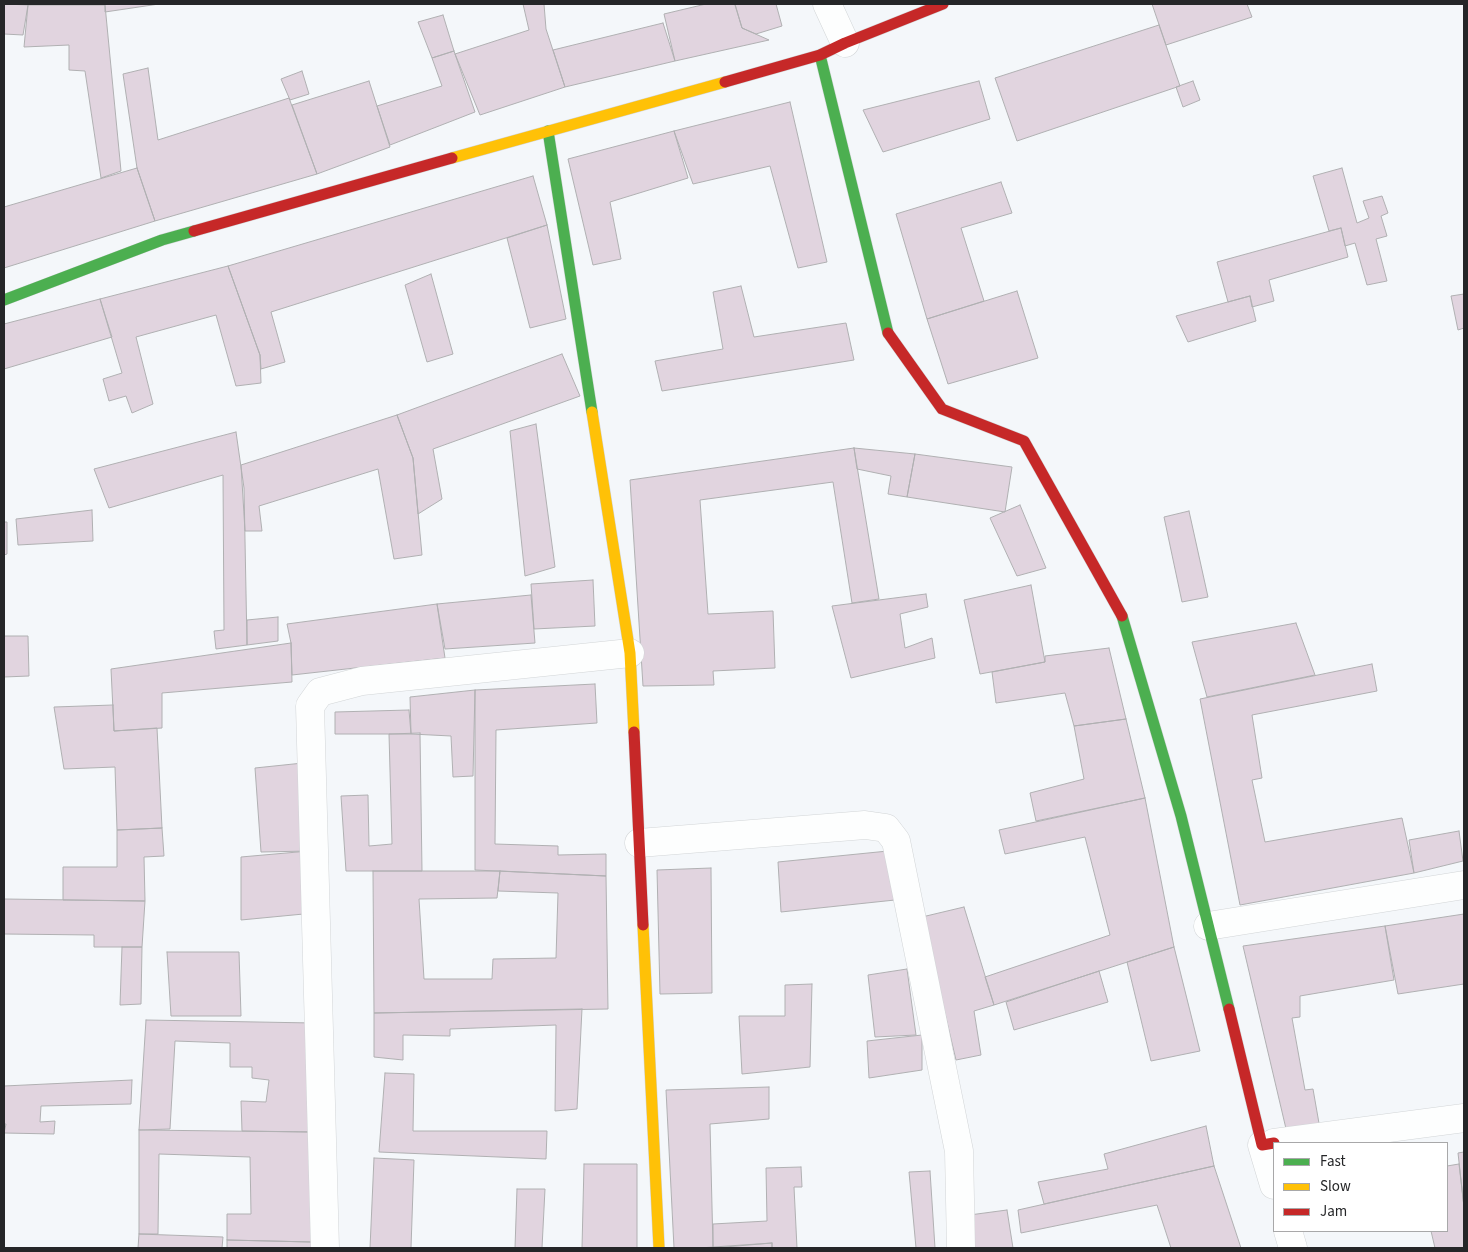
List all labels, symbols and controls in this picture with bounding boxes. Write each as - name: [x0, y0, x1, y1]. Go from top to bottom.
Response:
- legend: [1273, 1142, 1448, 1232]
- text: Fast: [1320, 1151, 1346, 1172]
- text: Slow: [1320, 1176, 1351, 1197]
- text: Jam: [1320, 1201, 1347, 1222]

